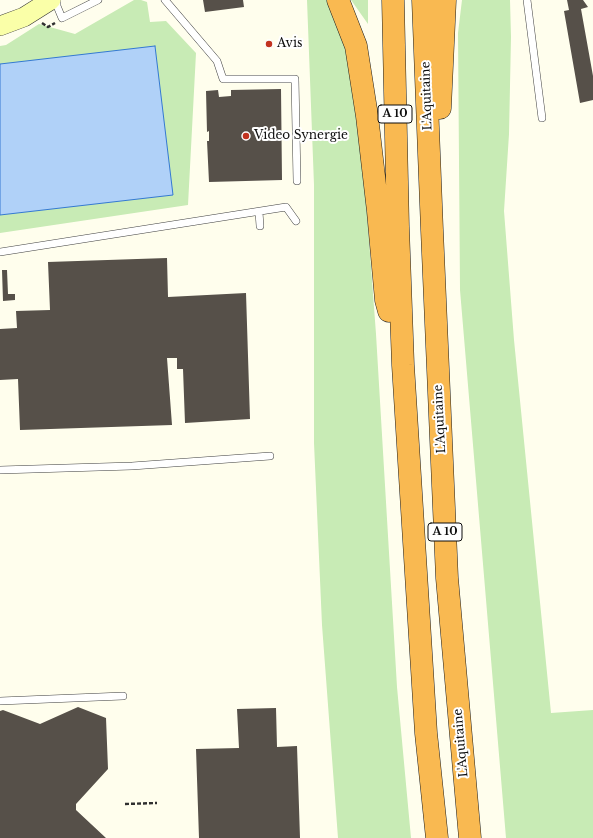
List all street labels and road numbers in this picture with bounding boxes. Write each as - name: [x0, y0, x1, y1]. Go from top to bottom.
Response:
- street label: L'Aquitaine: [419, 61, 435, 131]
- road number: A 10: [378, 105, 412, 123]
- street label: L'Aquitaine: [431, 384, 449, 454]
- road number: A 10: [428, 523, 462, 541]
- street label: L'Aquitaine: [451, 708, 471, 778]

